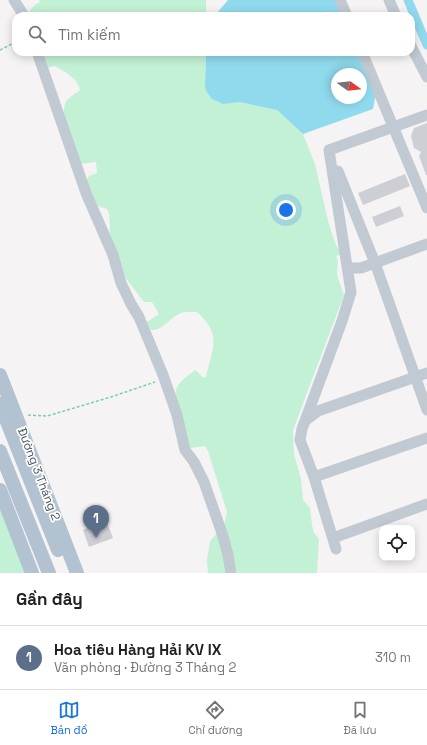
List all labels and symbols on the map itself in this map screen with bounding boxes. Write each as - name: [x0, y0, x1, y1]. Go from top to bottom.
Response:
- north arrow: [331, 68, 367, 104]
- your location: [276, 200, 296, 220]
- street label: Đường 3 Tháng 2: [14, 425, 64, 523]
- pin: 1: [83, 505, 109, 538]

